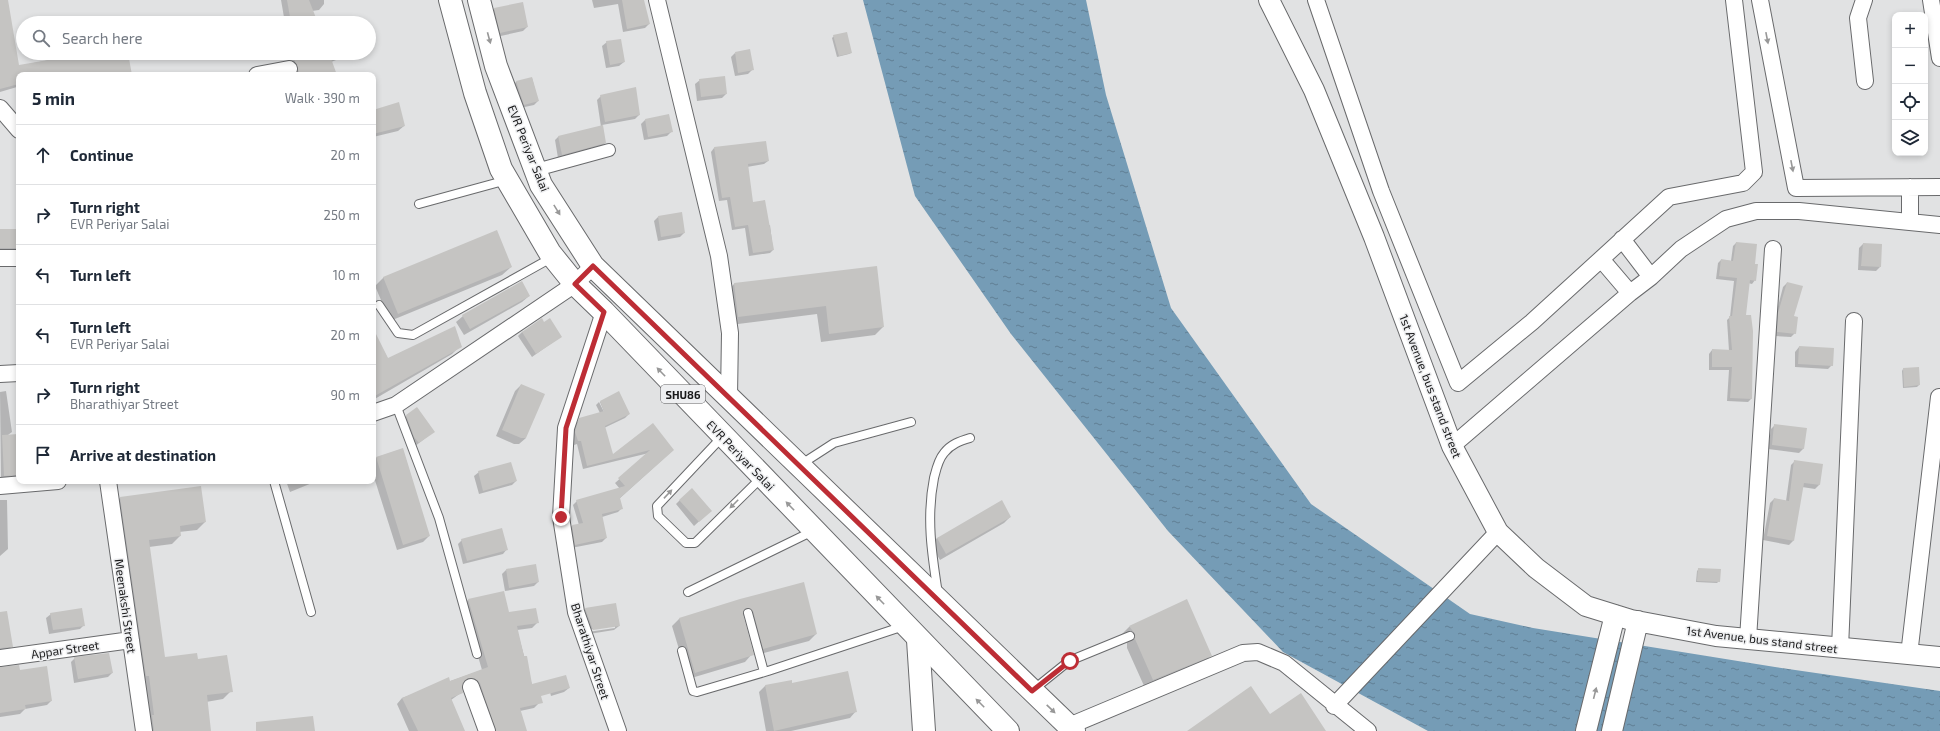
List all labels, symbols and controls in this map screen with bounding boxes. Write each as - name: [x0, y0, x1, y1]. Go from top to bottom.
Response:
- map controls: [1892, 12, 1928, 156]
- button: +: [1892, 12, 1928, 48]
- search box: [16, 16, 376, 60]
- icon: search: [30, 27, 52, 49]
- text: Search here: [62, 29, 143, 47]
- one-way arrow: [486, 32, 492, 44]
- one-way arrow: [1764, 32, 1770, 44]
- button: −: [1892, 48, 1928, 84]
- button: locate: [1892, 84, 1928, 120]
- text: 5 min: [32, 88, 75, 108]
- text: Walk · 390 m: [285, 90, 360, 106]
- street label: EVR Periyar Salai: [505, 103, 553, 193]
- button: layers: [1892, 120, 1928, 156]
- icon: ahead: [32, 144, 54, 166]
- text: Continue: [70, 146, 133, 164]
- text: 20 m: [331, 147, 360, 163]
- one-way arrow: [1789, 160, 1795, 172]
- text: Turn right: [70, 198, 140, 216]
- icon: right: [32, 204, 54, 226]
- one-way arrow: [554, 204, 561, 216]
- text: 250 m: [324, 207, 360, 223]
- text: EVR Periyar Salai: [70, 216, 170, 232]
- icon: left: [32, 264, 54, 286]
- text: Turn left: [70, 266, 131, 284]
- text: 10 m: [333, 267, 360, 283]
- street label: 1st Avenue, bus stand street: [1397, 312, 1465, 460]
- text: Turn left: [70, 318, 131, 336]
- icon: left: [32, 324, 54, 346]
- text: 20 m: [331, 327, 360, 343]
- text: EVR Periyar Salai: [70, 336, 170, 352]
- one-way arrow: [657, 367, 666, 377]
- text: Turn right: [70, 378, 140, 396]
- icon: right: [32, 384, 54, 406]
- road number: SHU86: [661, 385, 705, 403]
- text: 90 m: [330, 387, 360, 403]
- text: Bharathiyar Street: [70, 396, 179, 412]
- street label: EVR Periyar Salai: [704, 417, 778, 493]
- icon: arrive: [32, 444, 54, 466]
- text: Arrive at destination: [70, 446, 216, 464]
- one-way arrow: [664, 489, 673, 499]
- one-way arrow: [730, 499, 739, 509]
- one-way arrow: [785, 501, 795, 511]
- route end: [552, 508, 570, 526]
- street label: Meenakshi Street: [112, 558, 140, 655]
- one-way arrow: [875, 595, 885, 605]
- street label: Bharathiyar Street: [569, 601, 613, 701]
- street label: 1st Avenue, bus stand street: [1685, 623, 1839, 655]
- street label: Appar Street: [30, 637, 100, 661]
- route start: [1061, 652, 1079, 670]
- one-way arrow: [1593, 687, 1599, 699]
- one-way arrow: [975, 698, 985, 708]
- one-way arrow: [1046, 704, 1056, 714]

